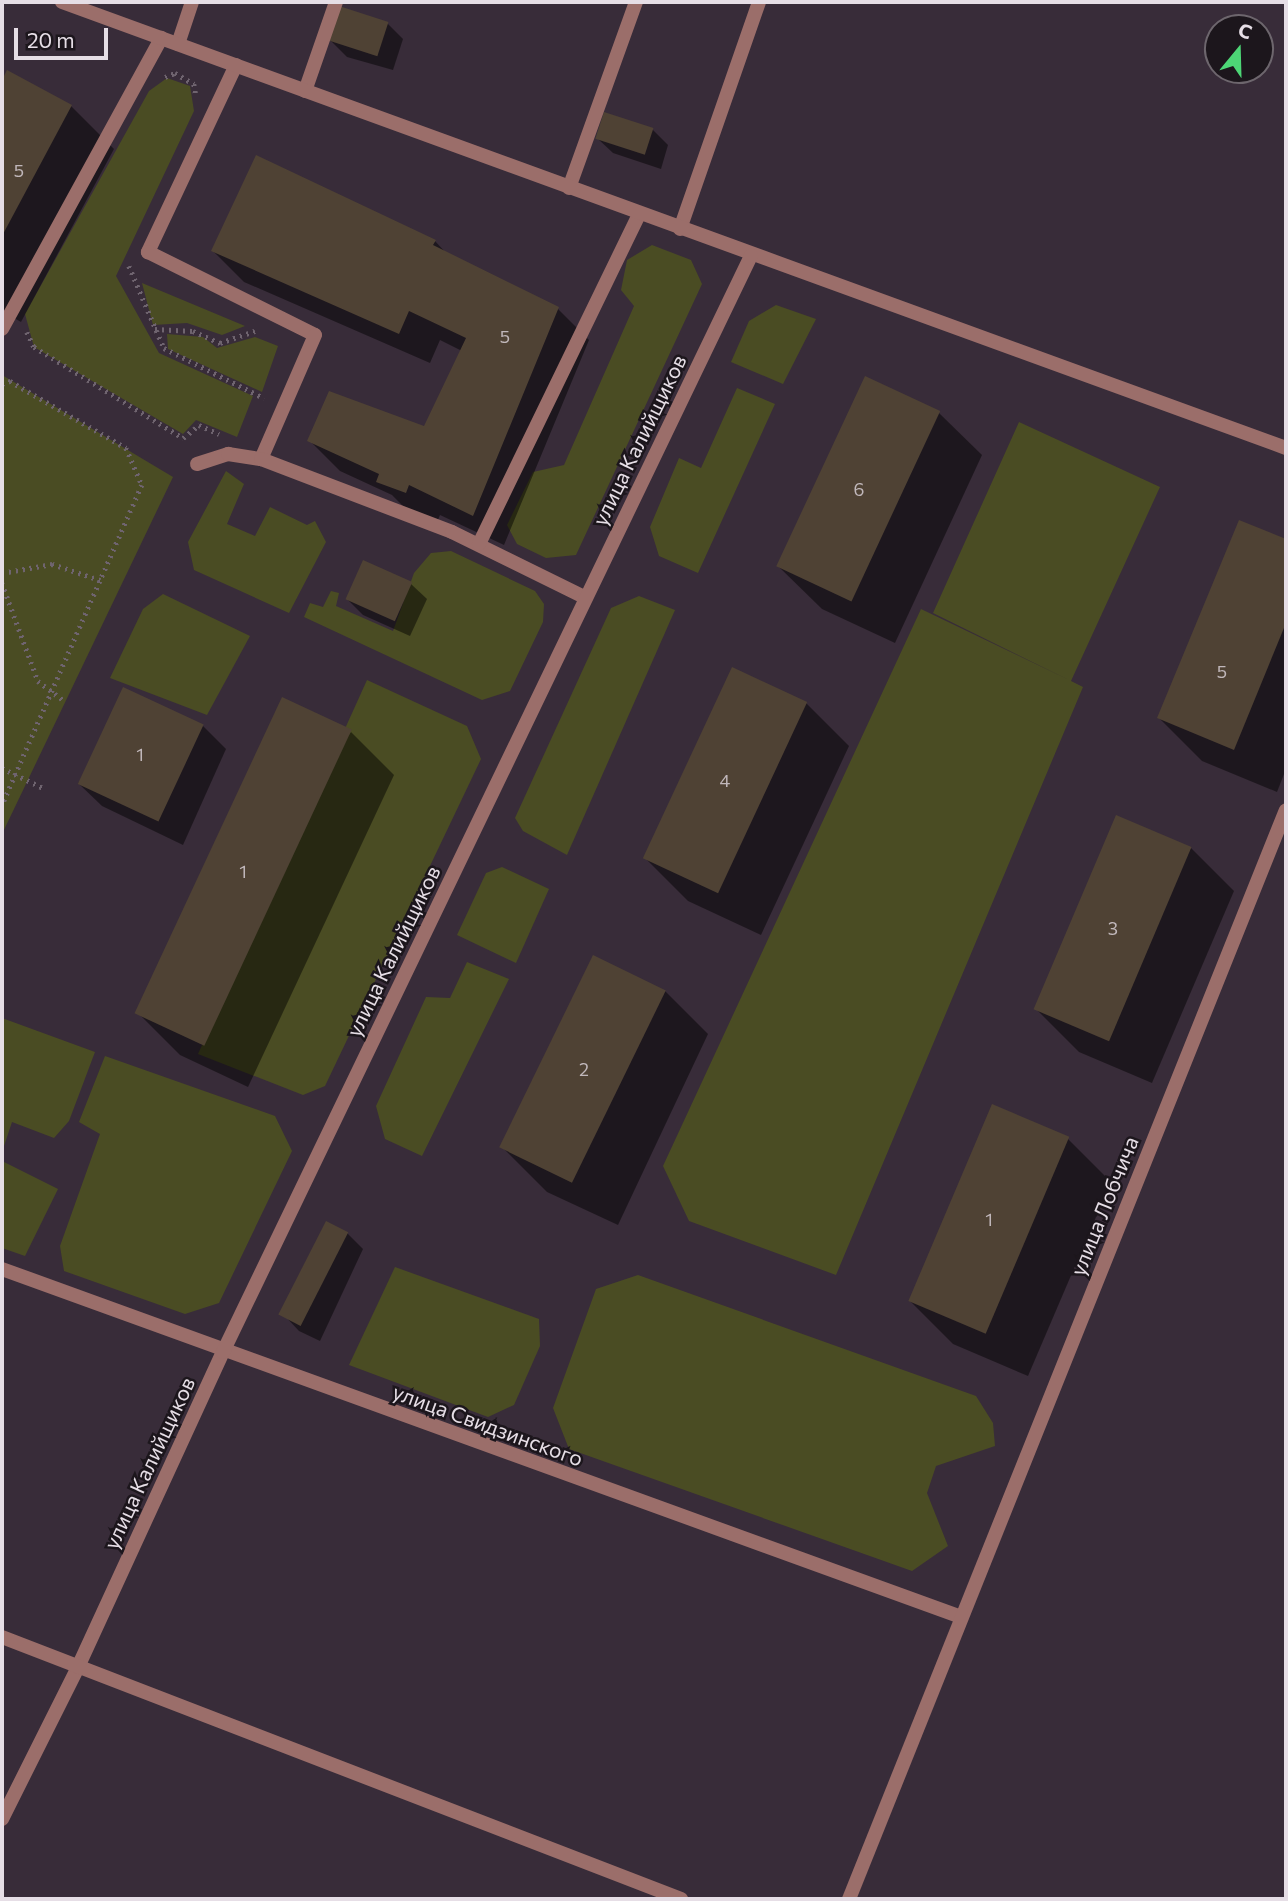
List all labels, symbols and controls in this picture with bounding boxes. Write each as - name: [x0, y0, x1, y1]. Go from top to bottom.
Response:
- scale bar: [18, 14, 112, 58]
- north arrow: [1204, 14, 1274, 84]
- text: С: [1235, 18, 1255, 44]
- text: 20 m: [27, 27, 75, 52]
- house number: 5: [14, 159, 24, 181]
- house number: 5: [500, 325, 510, 347]
- street label: улица Калийщиков: [587, 350, 691, 530]
- house number: 6: [854, 478, 864, 500]
- house number: 5: [1217, 660, 1227, 682]
- house number: 1: [136, 743, 144, 765]
- house number: 4: [720, 769, 730, 791]
- house number: 1: [239, 860, 247, 882]
- street label: улица Калийщиков: [341, 861, 445, 1041]
- house number: 3: [1108, 917, 1118, 939]
- house number: 2: [579, 1058, 589, 1080]
- street label: улица Лобчича: [1065, 1133, 1143, 1279]
- house number: 1: [985, 1208, 993, 1230]
- street label: улица Калийщиков: [98, 1373, 200, 1553]
- street label: улица Свидзинского: [389, 1379, 587, 1471]

